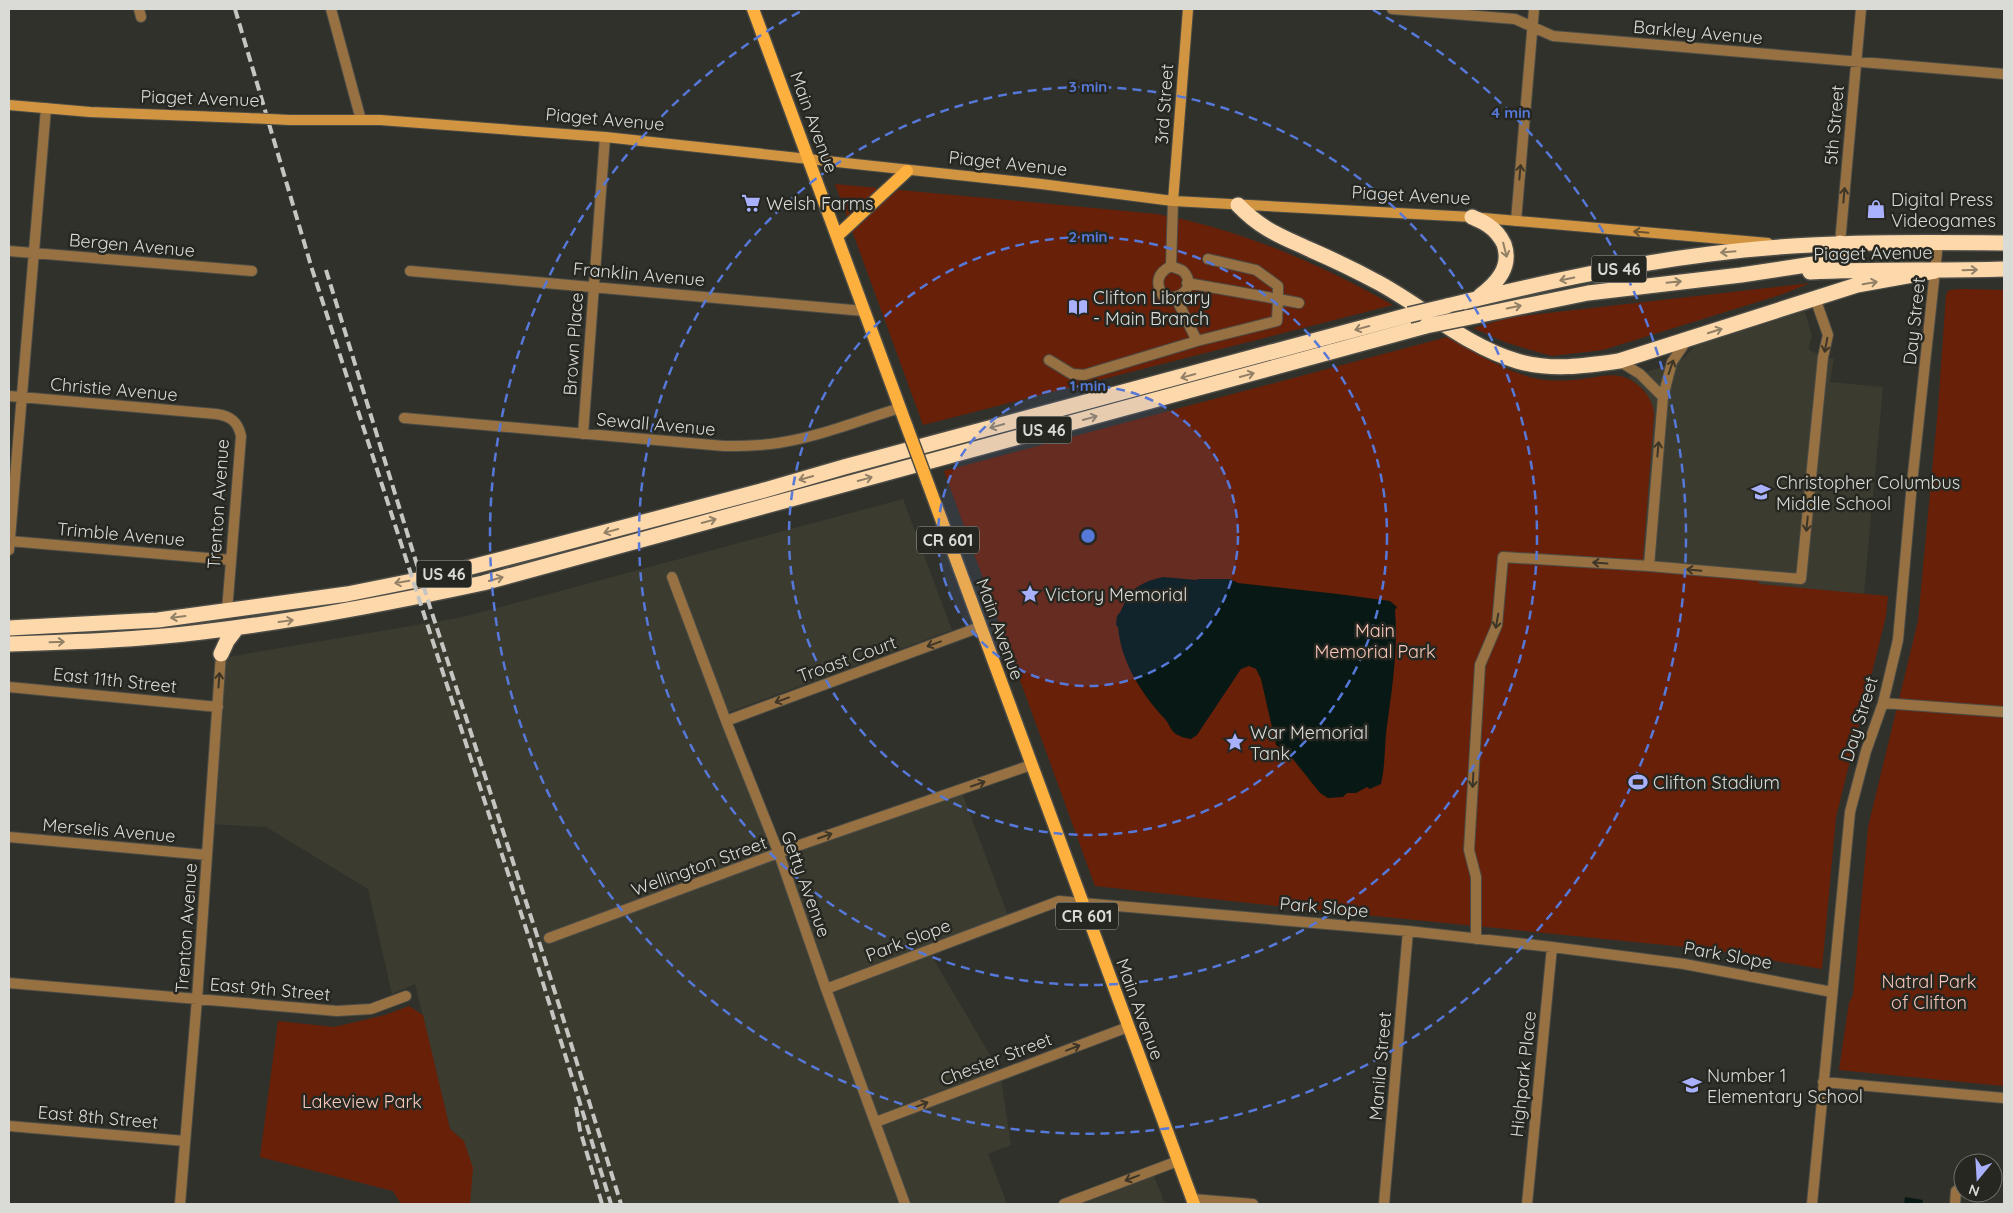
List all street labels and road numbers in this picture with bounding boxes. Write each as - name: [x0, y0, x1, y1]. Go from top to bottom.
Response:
- street label: Barkley Avenue: [1632, 15, 1764, 49]
- street label: 3rd Street: [1150, 63, 1178, 145]
- street label: Main Avenue: [785, 68, 843, 176]
- street label: Piaget Avenue: [140, 84, 260, 112]
- street label: 5th Street: [1819, 84, 1849, 166]
- street label: Piaget Avenue: [545, 102, 665, 136]
- street label: Piaget Avenue: [948, 145, 1068, 181]
- street label: Piaget Avenue: [1351, 180, 1471, 210]
- street label: Bergen Avenue: [68, 228, 196, 262]
- street label: Piaget Avenue: [1813, 240, 1933, 266]
- road number: US 46: [1592, 255, 1646, 282]
- street label: Franklin Avenue: [572, 257, 706, 291]
- street label: Day Street: [1898, 276, 1930, 366]
- street label: Brown Place: [558, 292, 588, 396]
- street label: Christie Avenue: [49, 372, 179, 406]
- street label: Sewall Avenue: [595, 407, 717, 441]
- road number: US 46: [1016, 416, 1072, 444]
- street label: Trenton Avenue: [202, 438, 234, 570]
- street label: Trimble Avenue: [56, 517, 186, 551]
- road number: CR 601: [917, 526, 979, 554]
- road number: US 46: [416, 560, 472, 588]
- street label: Main Avenue: [971, 575, 1029, 683]
- street label: Troast Court: [794, 630, 900, 688]
- street label: East 11th Street: [52, 662, 178, 698]
- street label: Day Street: [1835, 673, 1883, 765]
- street label: Merselis Avenue: [41, 813, 177, 847]
- street label: Getty Avenue: [776, 828, 836, 940]
- street label: Wellington Street: [628, 831, 770, 901]
- street label: Trenton Avenue: [170, 862, 202, 994]
- street label: Park Slope: [1279, 892, 1369, 922]
- road number: CR 601: [1056, 902, 1118, 929]
- street label: Park Slope: [862, 913, 954, 967]
- street label: Park Slope: [1682, 936, 1774, 974]
- street label: Main Avenue: [1111, 955, 1169, 1063]
- street label: East 9th Street: [209, 972, 331, 1006]
- street label: Highpark Place: [1505, 1010, 1541, 1138]
- street label: Manila Street: [1364, 1011, 1396, 1121]
- street label: Chester Street: [937, 1027, 1055, 1091]
- street label: East 8th Street: [37, 1100, 159, 1134]

